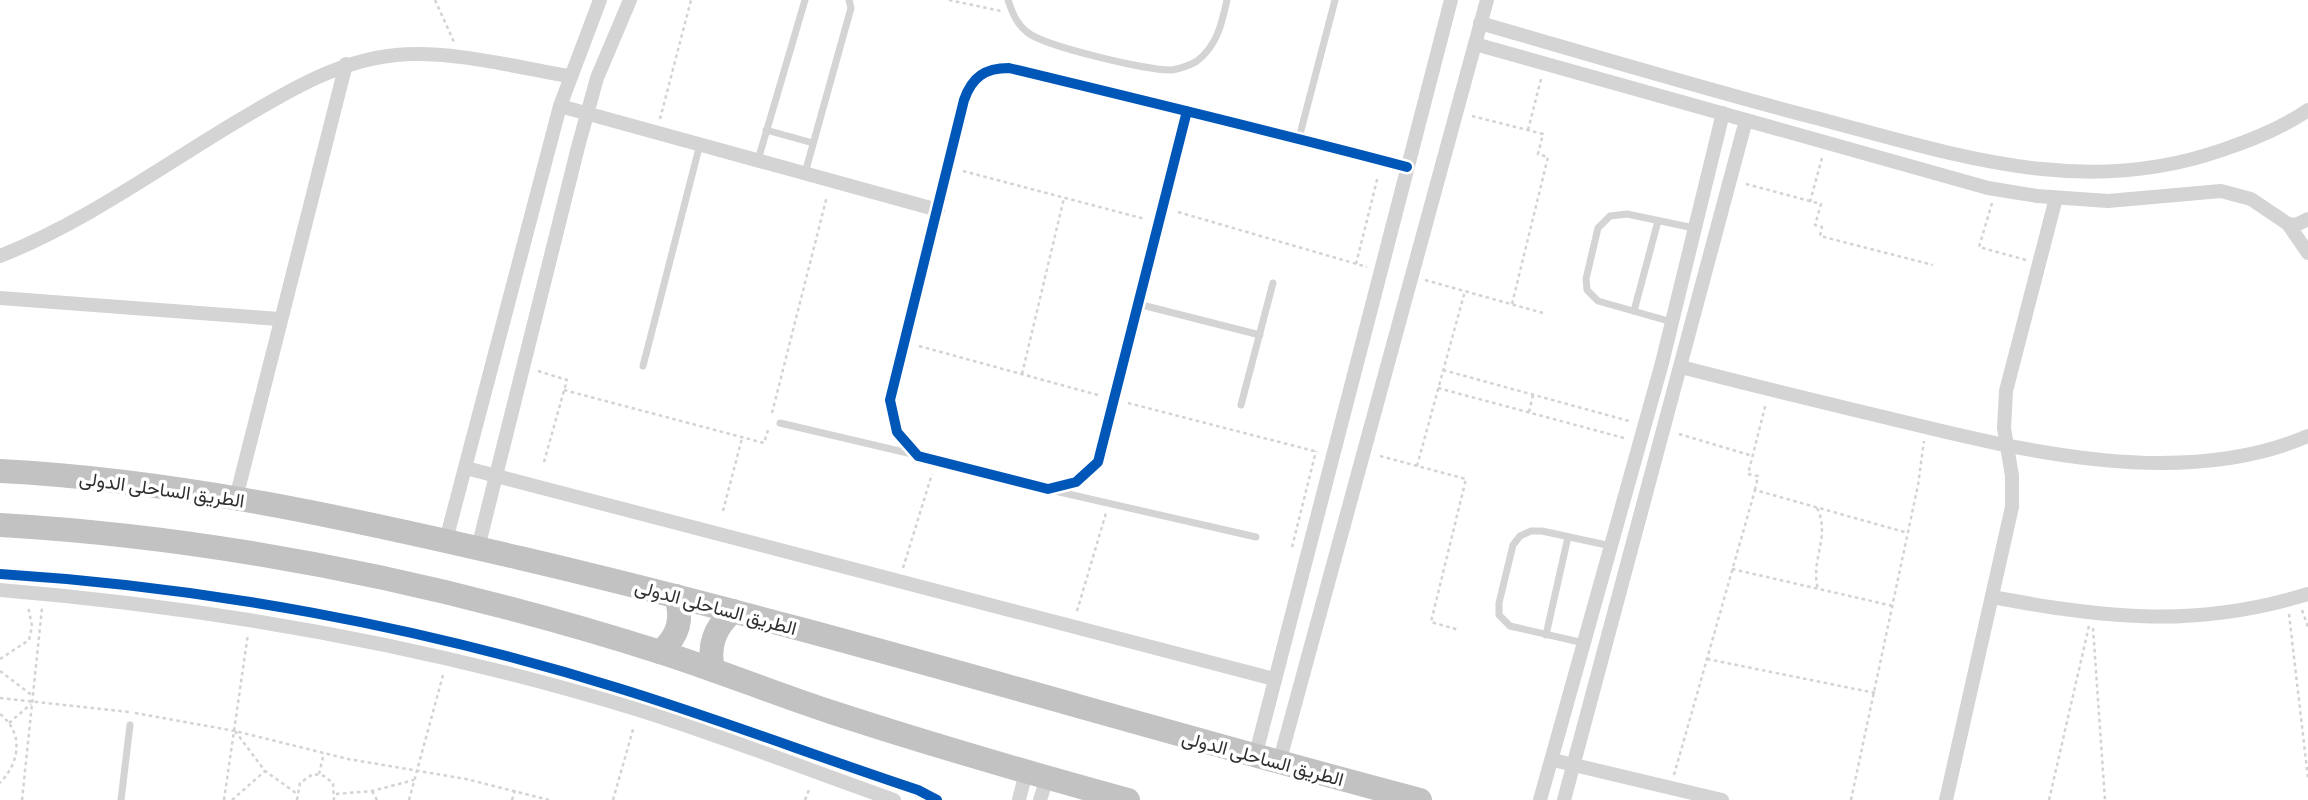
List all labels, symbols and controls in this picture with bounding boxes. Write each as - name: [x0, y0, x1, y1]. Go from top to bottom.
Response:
- street label: الطريق الساحلى الدولى: [78, 466, 246, 512]
- street label: الطريق الساحلى الدولى: [633, 574, 799, 640]
- street label: الطريق الساحلى الدولى: [1180, 725, 1346, 791]

